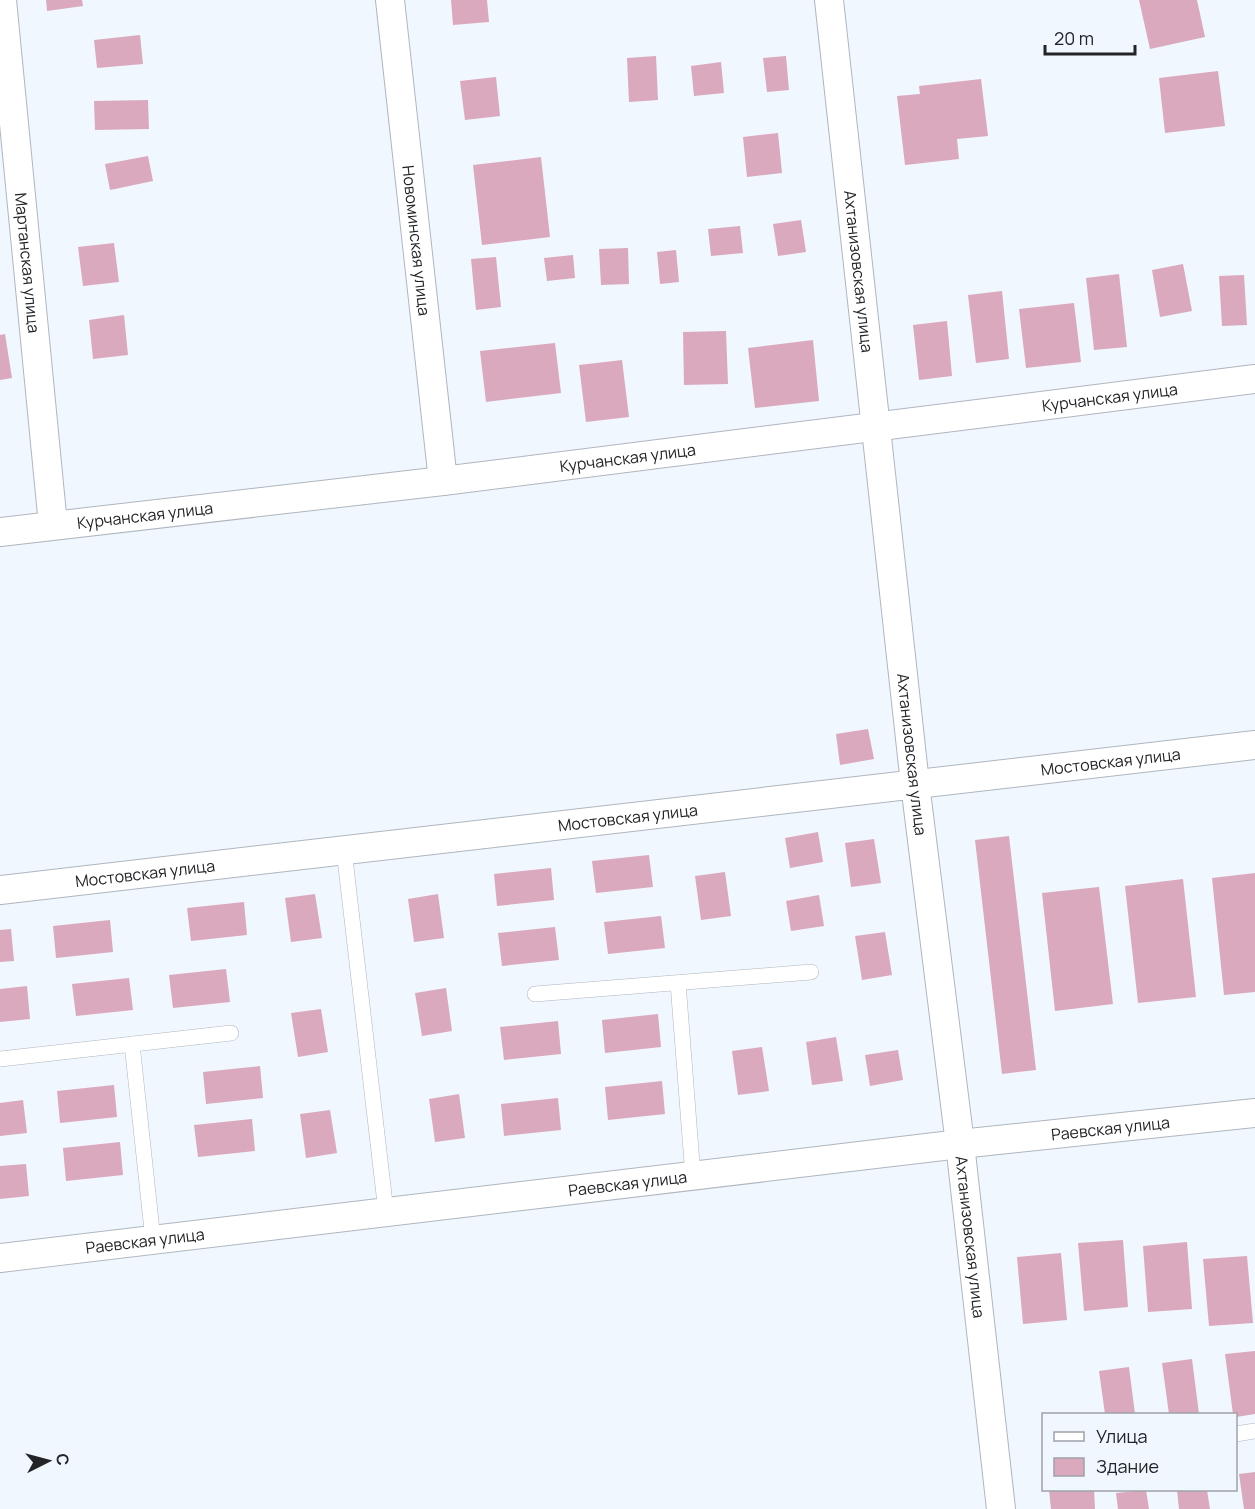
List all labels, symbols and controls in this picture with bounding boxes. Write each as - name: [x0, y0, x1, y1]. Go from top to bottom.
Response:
- scale bar: [1045, 18, 1135, 56]
- text: 20 m: [1054, 26, 1094, 50]
- street label: Новоминская улица: [397, 164, 436, 317]
- street label: Ахтанизовская улица: [839, 189, 879, 354]
- street label: Мартанская улица: [10, 192, 45, 334]
- street label: Курчанская улица: [1041, 378, 1179, 417]
- street label: Курчанская улица: [558, 438, 697, 477]
- street label: Курчанская улица: [76, 497, 214, 534]
- street label: Ахтанизовская улица: [892, 672, 932, 837]
- street label: Мостовская улица: [1040, 743, 1182, 781]
- street label: Мостовская улица: [557, 798, 699, 836]
- street label: Мостовская улица: [74, 854, 216, 892]
- street label: Раевская улица: [1050, 1111, 1171, 1145]
- street label: Ахтанизовская улица: [950, 1155, 990, 1319]
- street label: Раевская улица: [567, 1166, 688, 1201]
- street label: Раевская улица: [84, 1223, 206, 1259]
- legend: [1042, 1413, 1237, 1491]
- text: Улица: [1096, 1424, 1148, 1448]
- north arrow: [18, 1431, 78, 1491]
- text: С: [51, 1452, 74, 1467]
- text: Здание: [1096, 1454, 1159, 1478]

